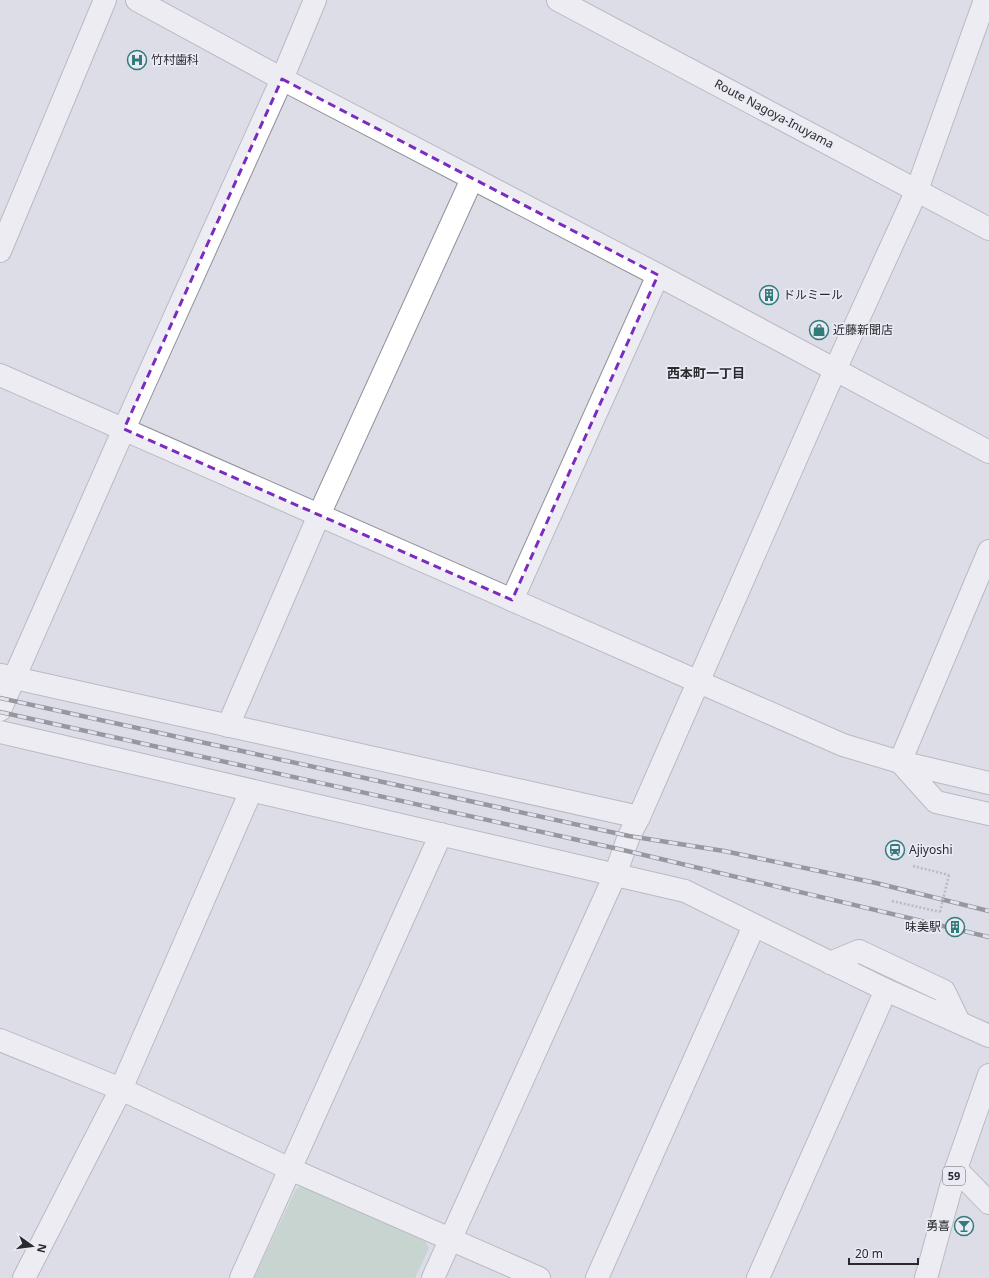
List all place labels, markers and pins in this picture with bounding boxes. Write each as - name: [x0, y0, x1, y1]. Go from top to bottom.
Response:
- hospital icon: 竹村歯科: [126, 49, 148, 71]
- place label: 竹村歯科: [151, 51, 199, 68]
- building icon: ドルミール: [758, 284, 780, 306]
- place label: ドルミール: [783, 286, 843, 303]
- shop icon: 近藤新聞店: [808, 319, 830, 341]
- place label: 近藤新聞店: [833, 321, 893, 338]
- station icon: Ajiyoshi: [884, 839, 906, 861]
- place label: Ajiyoshi: [909, 841, 953, 858]
- building icon: 味美駅: [944, 916, 966, 938]
- place label: 味美駅: [905, 918, 941, 935]
- bar icon: 勇喜: [953, 1215, 975, 1237]
- place label: 勇喜: [926, 1217, 950, 1234]

